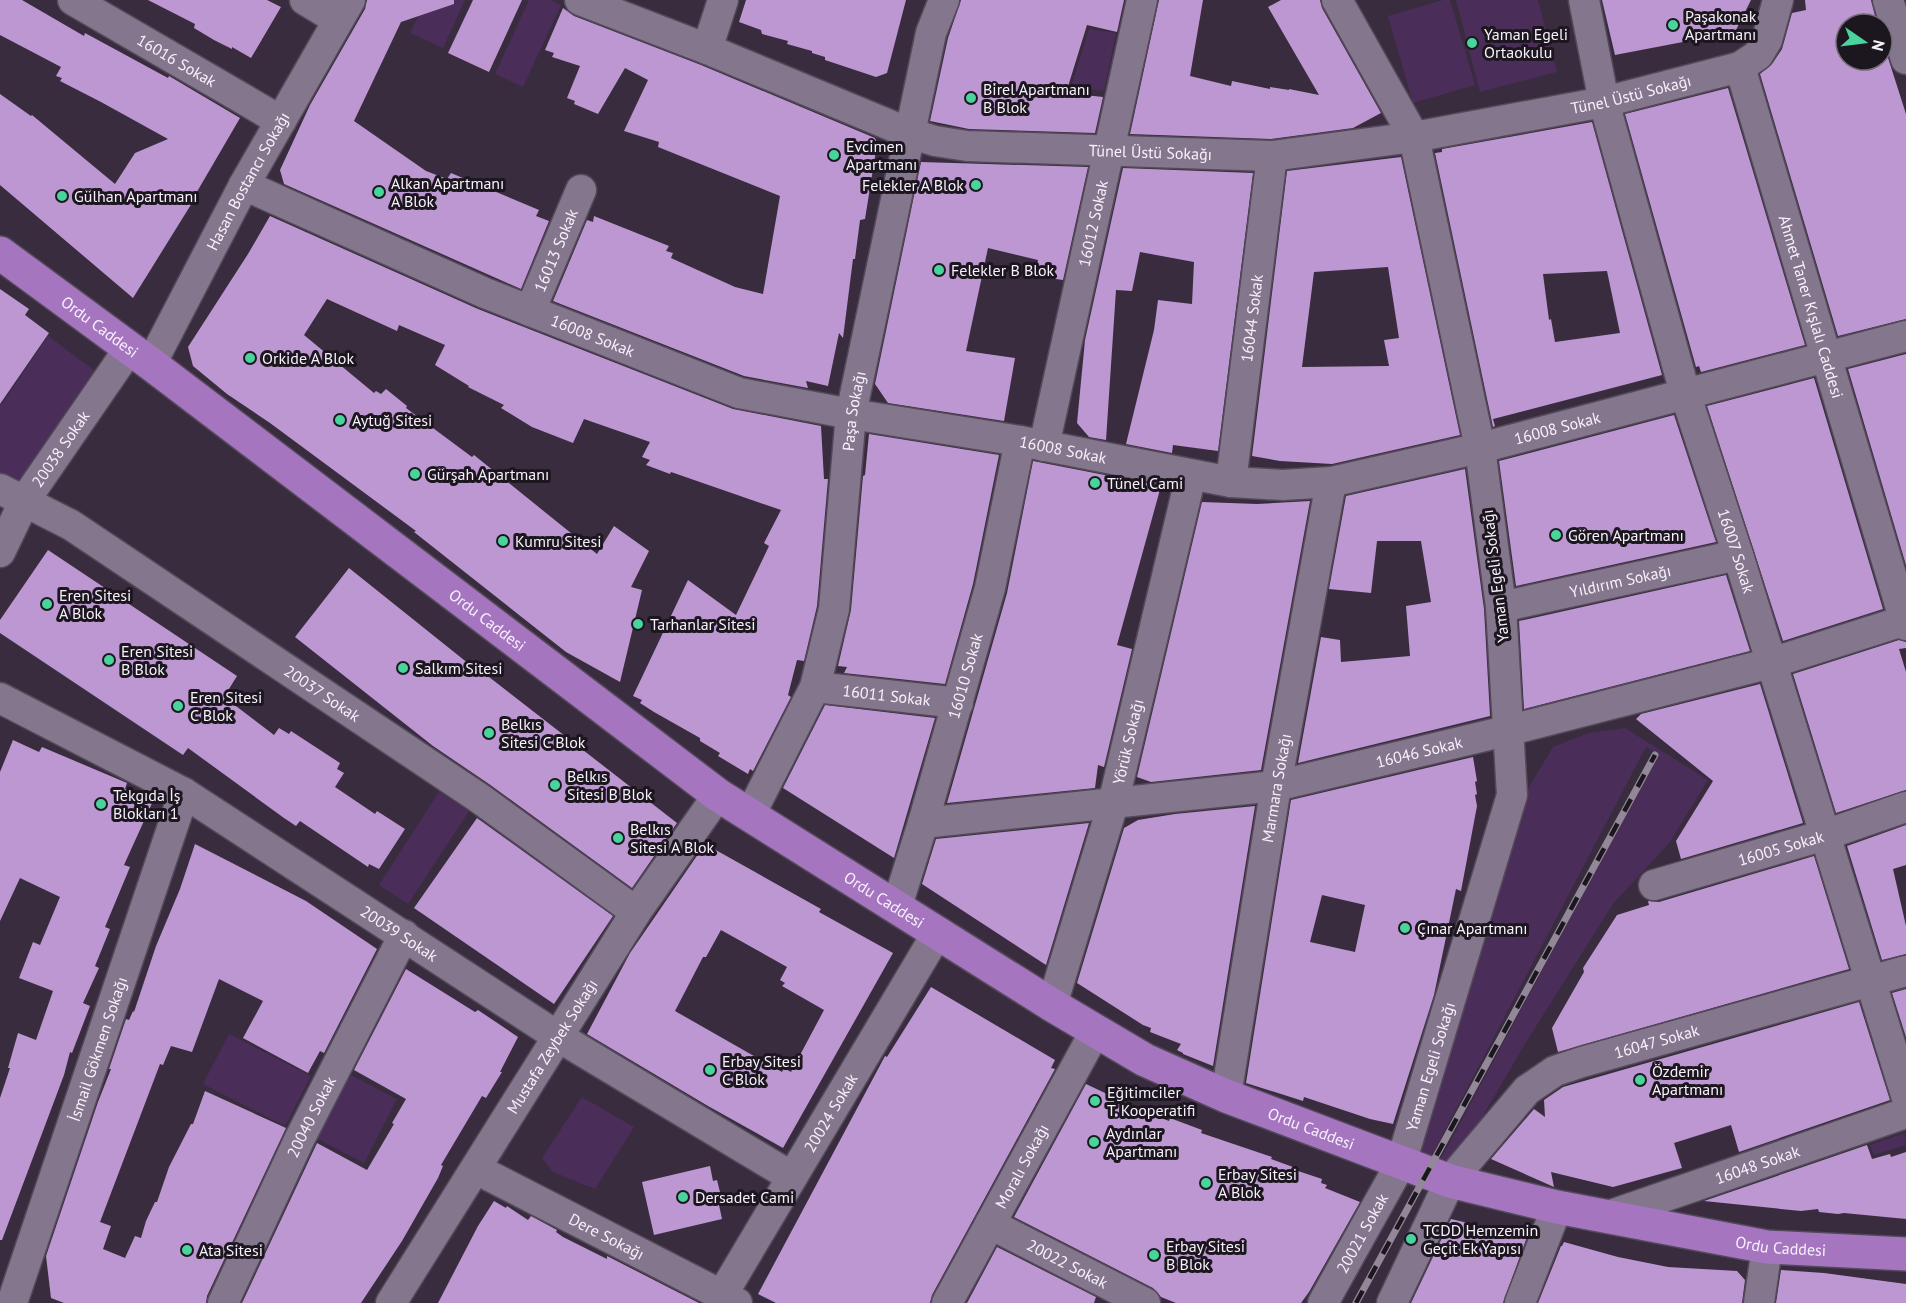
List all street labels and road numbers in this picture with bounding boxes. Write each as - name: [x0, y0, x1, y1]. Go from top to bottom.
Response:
- street label: 16016 Sokak: [134, 29, 220, 91]
- street label: Tünel Üstü Sokağı: [1569, 70, 1693, 118]
- street label: Hasan Bostancı Sokağı: [202, 108, 294, 254]
- street label: Tünel Üstü Sokağı: [1088, 140, 1212, 164]
- street label: 16012 Sokak: [1074, 178, 1112, 269]
- street label: 16013 Sokak: [529, 205, 582, 295]
- street label: Ahmet Taner Kışlalı Caddesi: [1775, 213, 1848, 401]
- street label: 16044 Sokak: [1236, 273, 1267, 363]
- street label: Ordu Caddesi: [57, 291, 143, 361]
- street label: 16008 Sokak: [548, 310, 638, 361]
- street label: Paşa Sokağı: [838, 369, 870, 452]
- street label: 20038 Sokak: [27, 406, 94, 491]
- street label: 16008 Sokak: [1512, 407, 1603, 449]
- street label: 16008 Sokak: [1018, 431, 1109, 468]
- street label: 16007 Sokak: [1714, 506, 1759, 596]
- street label: Yaman Egeli Sokağı: [1477, 508, 1513, 644]
- street label: Yıldırım Sokağı: [1568, 560, 1673, 602]
- street label: Ordu Caddesi: [445, 584, 530, 655]
- street label: 16010 Sokak: [943, 630, 987, 721]
- street label: 20037 Sokak: [280, 661, 364, 726]
- street label: 16011 Sokak: [842, 680, 932, 710]
- street label: Yörük Sokağı: [1108, 697, 1148, 787]
- street label: Marmara Sokağı: [1257, 732, 1295, 844]
- street label: 16046 Sokak: [1374, 732, 1465, 772]
- street label: 16005 Sokak: [1736, 826, 1826, 870]
- street label: Ordu Caddesi: [840, 867, 928, 932]
- street label: 20039 Sokak: [357, 901, 442, 966]
- street label: İsmail Gökmen Sokağı: [64, 974, 131, 1124]
- street label: Mustafa Zeybek Sokağı: [502, 975, 602, 1117]
- street label: Yaman Egeli Sokağı: [1401, 1000, 1459, 1134]
- street label: 16047 Sokak: [1612, 1020, 1702, 1063]
- street label: 20024 Sokak: [799, 1069, 862, 1156]
- street label: 20040 Sokak: [282, 1073, 340, 1161]
- street label: Ordu Caddesi: [1265, 1103, 1357, 1154]
- street label: Moralı Sokağı: [991, 1120, 1053, 1212]
- street label: 16048 Sokak: [1712, 1140, 1803, 1188]
- street label: 20021 Sokak: [1332, 1189, 1392, 1277]
- street label: Dere Sokağı: [566, 1209, 648, 1264]
- street label: Ordu Caddesi: [1734, 1231, 1827, 1260]
- street label: 20022 Sokak: [1024, 1235, 1112, 1293]

